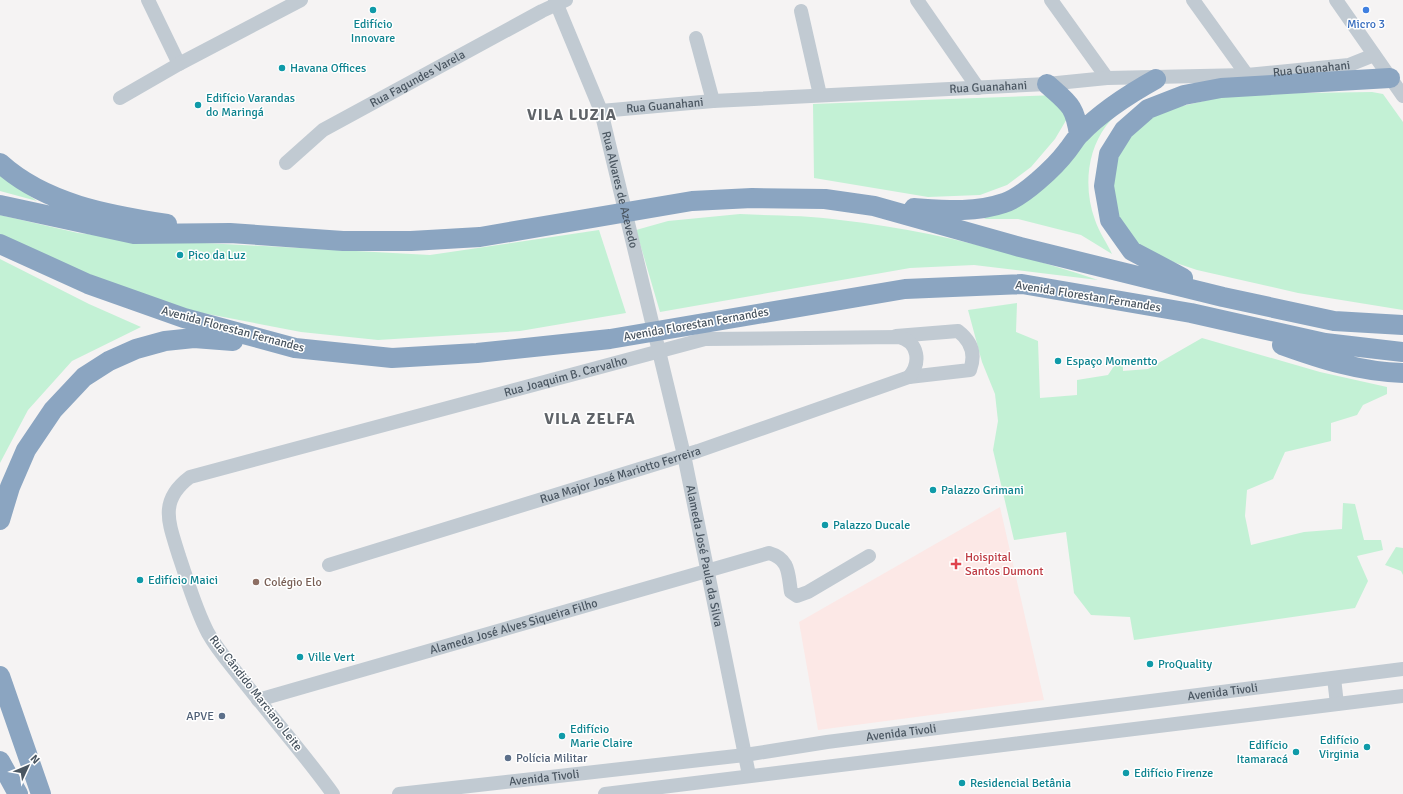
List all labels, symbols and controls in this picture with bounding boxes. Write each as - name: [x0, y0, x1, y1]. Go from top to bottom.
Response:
- marker: Edifício Innovare: [368, 5, 378, 15]
- marker: Micro 3: [1361, 5, 1371, 15]
- place label: Edifício Innovare: [351, 17, 395, 46]
- place label: Micro 3: [1347, 17, 1385, 32]
- street label: Rua Fagundes Varela: [367, 47, 468, 111]
- street label: Rua Guanahani: [1272, 58, 1351, 80]
- place label: Havana Offices: [290, 61, 366, 76]
- marker: Havana Offices: [277, 63, 287, 73]
- street label: Rua Guanahani: [949, 78, 1027, 97]
- place label: Edifício Varandas do Maringá: [206, 91, 295, 120]
- street label: Rua Guanahani: [625, 95, 704, 117]
- marker: Edifício Varandas do Maringá: [193, 100, 203, 110]
- district label: VILA LUZIA: [527, 105, 617, 125]
- street label: Rua Alvares de Azevedo: [598, 130, 641, 250]
- place label: Pico da Luz: [188, 248, 246, 263]
- marker: Pico da Luz: [175, 250, 185, 260]
- street label: Avenida Florestan Fernandes: [1014, 278, 1162, 315]
- street label: Avenida Florestan Fernandes: [160, 303, 306, 356]
- street label: Avenida Florestan Fernandes: [622, 304, 770, 345]
- street label: Rua Joaquim B. Carvalho: [502, 353, 629, 401]
- place label: Espaço Momentto: [1066, 354, 1157, 369]
- marker: Espaço Momentto: [1053, 356, 1063, 366]
- district label: VILA ZELFA: [544, 409, 636, 429]
- street label: Rua Major José Mariotto Ferreira: [538, 444, 703, 507]
- place label: Palazzo Grimani: [941, 483, 1024, 498]
- street label: Alameda José Paula da Silva: [682, 484, 726, 628]
- marker: Palazzo Grimani: [928, 485, 938, 495]
- place label: Palazzo Ducale: [833, 518, 910, 533]
- marker: Palazzo Ducale: [820, 520, 830, 530]
- place label: Hoispital Santos Dumont: [965, 550, 1043, 579]
- marker: Hoispital Santos Dumont: [950, 558, 962, 570]
- place label: Edifício Maici: [148, 573, 218, 588]
- marker: Edifício Maici: [135, 575, 145, 585]
- place label: Colégio Elo: [264, 575, 322, 590]
- marker: Colégio Elo: [251, 577, 261, 587]
- street label: Alameda José Alves Siqueira Filho: [428, 596, 599, 658]
- street label: Rua Cândido Marciano Leite: [206, 633, 305, 754]
- place label: Ville Vert: [308, 650, 355, 665]
- marker: Ville Vert: [295, 652, 305, 662]
- place label: ProQuality: [1158, 657, 1212, 672]
- marker: ProQuality: [1145, 659, 1155, 669]
- street label: Avenida Tivoli: [1187, 680, 1259, 704]
- place label: APVE: [186, 709, 214, 724]
- marker: APVE: [217, 711, 227, 721]
- street label: Avenida Tivoli: [865, 721, 937, 745]
- place label: Edifício Marie Claire: [570, 722, 633, 751]
- marker: Edifício Marie Claire: [557, 731, 567, 741]
- place label: Edifício Virginia: [1319, 733, 1359, 762]
- place label: Edifício Itamaracá: [1236, 738, 1288, 767]
- marker: Edifício Virginia: [1362, 742, 1372, 752]
- north arrow: [8, 746, 48, 786]
- marker: Edifício Itamaracá: [1291, 747, 1301, 757]
- place label: Polícia Militar: [516, 751, 588, 766]
- text: N: [27, 752, 42, 767]
- marker: Polícia Militar: [503, 753, 513, 763]
- place label: Edifício Firenze: [1134, 766, 1213, 781]
- street label: Avenida Tivoli: [508, 767, 580, 790]
- marker: Edifício Firenze: [1121, 768, 1131, 778]
- place label: Residencial Betânia: [970, 776, 1071, 791]
- marker: Residencial Betânia: [957, 778, 967, 788]

